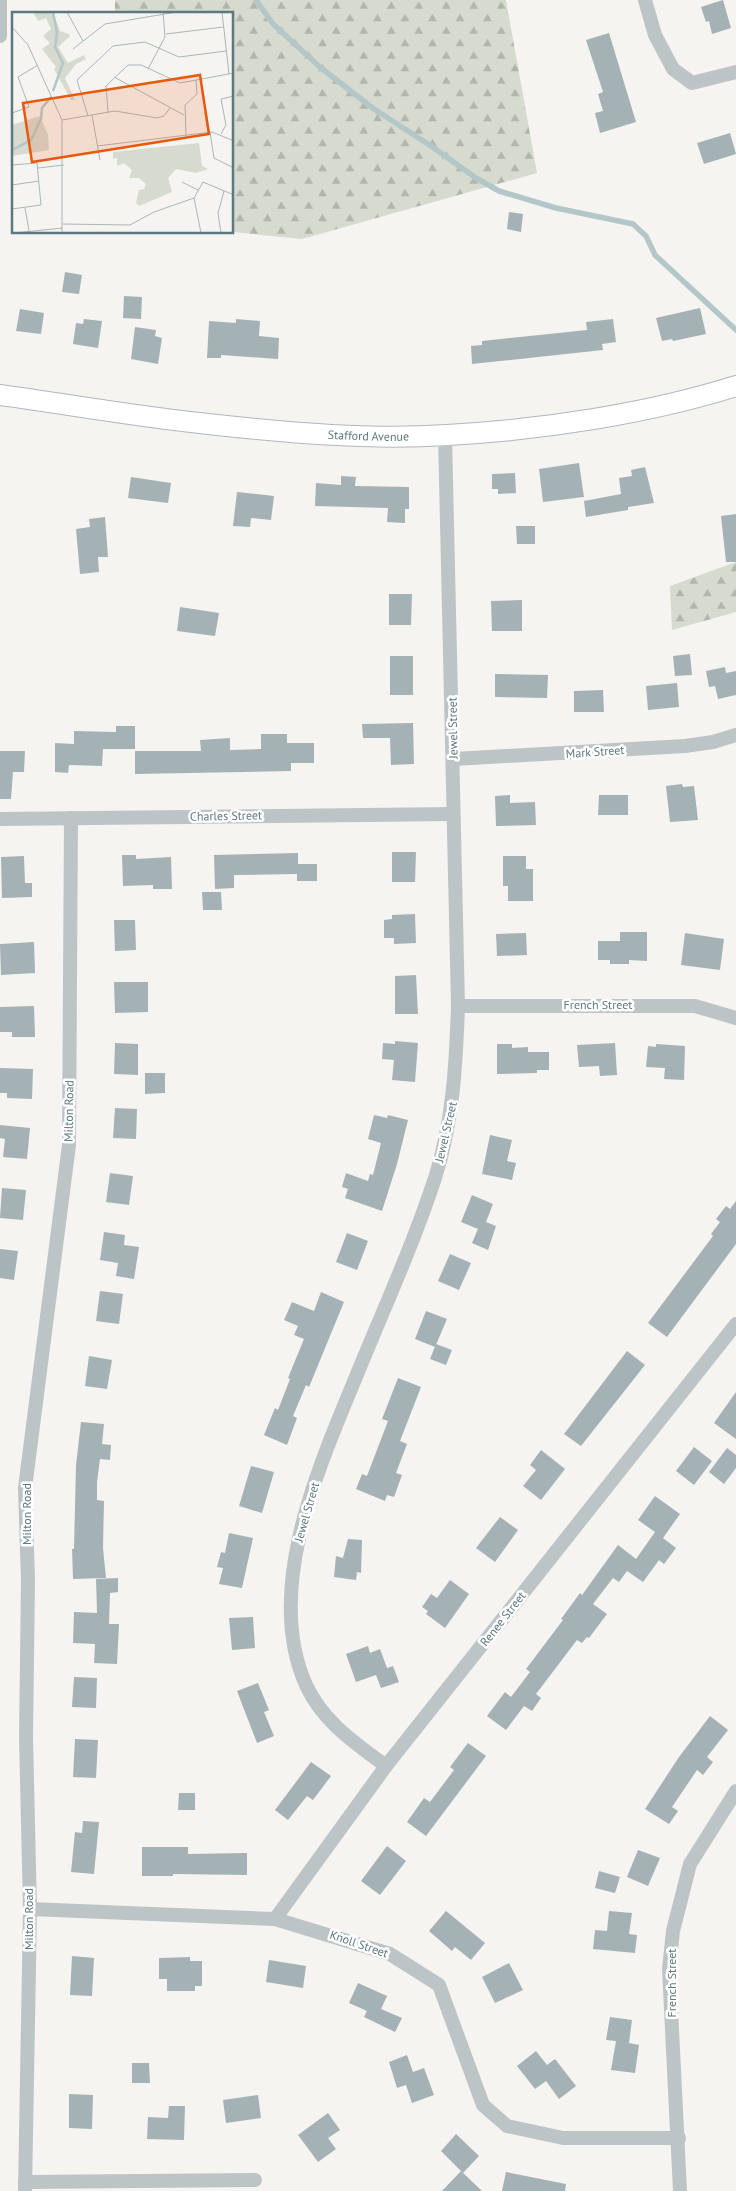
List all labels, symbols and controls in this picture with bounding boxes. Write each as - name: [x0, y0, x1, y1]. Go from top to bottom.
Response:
- inset map: [12, 12, 234, 234]
- street label: Stafford Avenue: [327, 427, 409, 444]
- street label: Jewel Street: [444, 697, 461, 760]
- street label: Mark Street: [565, 742, 625, 761]
- street label: Charles Street: [190, 807, 262, 824]
- street label: French Street: [564, 997, 632, 1012]
- street label: Milton Road: [60, 1080, 77, 1142]
- street label: Jewel Street: [431, 1100, 460, 1165]
- street label: Jewel Street: [291, 1480, 322, 1545]
- street label: Milton Road: [19, 1483, 34, 1545]
- street label: Renee Street: [477, 1588, 529, 1649]
- street label: Milton Road: [21, 1888, 36, 1950]
- street label: Knoll Street: [328, 1927, 390, 1961]
- street label: French Street: [664, 1949, 679, 2017]

